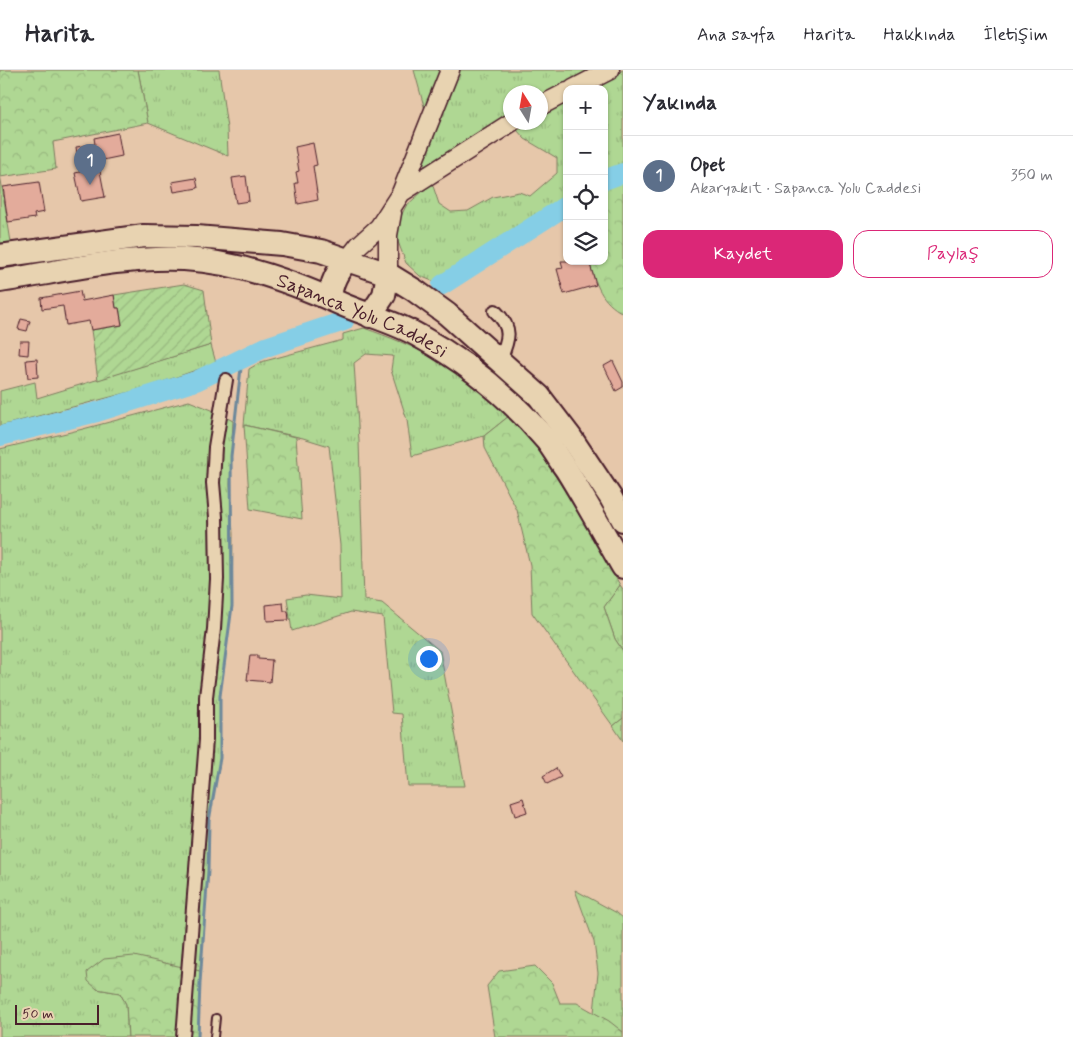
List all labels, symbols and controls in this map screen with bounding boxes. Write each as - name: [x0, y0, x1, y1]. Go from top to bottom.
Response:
- text: Harita: [25, 19, 94, 50]
- text: Ana sayfa: [697, 23, 776, 47]
- text: Harita: [804, 23, 855, 47]
- text: Hakkında: [883, 23, 956, 47]
- text: İletişim: [984, 23, 1048, 47]
- north arrow: [503, 85, 548, 130]
- map controls: [563, 85, 608, 265]
- button: +: [563, 85, 608, 130]
- text: Yakında: [643, 89, 717, 117]
- button: −: [563, 130, 608, 175]
- pin: 1: [74, 144, 106, 185]
- text: Opet: [690, 153, 725, 178]
- text: 1: [655, 165, 663, 186]
- text: 350 m: [1011, 165, 1053, 186]
- button: locate: [563, 175, 608, 220]
- text: Akaryakıt · Sapanca Yolu Caddesi: [690, 178, 921, 199]
- button: layers: [563, 220, 608, 265]
- button: Kaydet: [643, 230, 843, 278]
- button: Paylaş: [853, 230, 1053, 278]
- street label: Sapanca Yolu Caddesi: [273, 267, 453, 365]
- your location: [416, 646, 442, 672]
- scale bar: [15, 1002, 99, 1025]
- text: 50 m: [22, 1005, 53, 1023]

